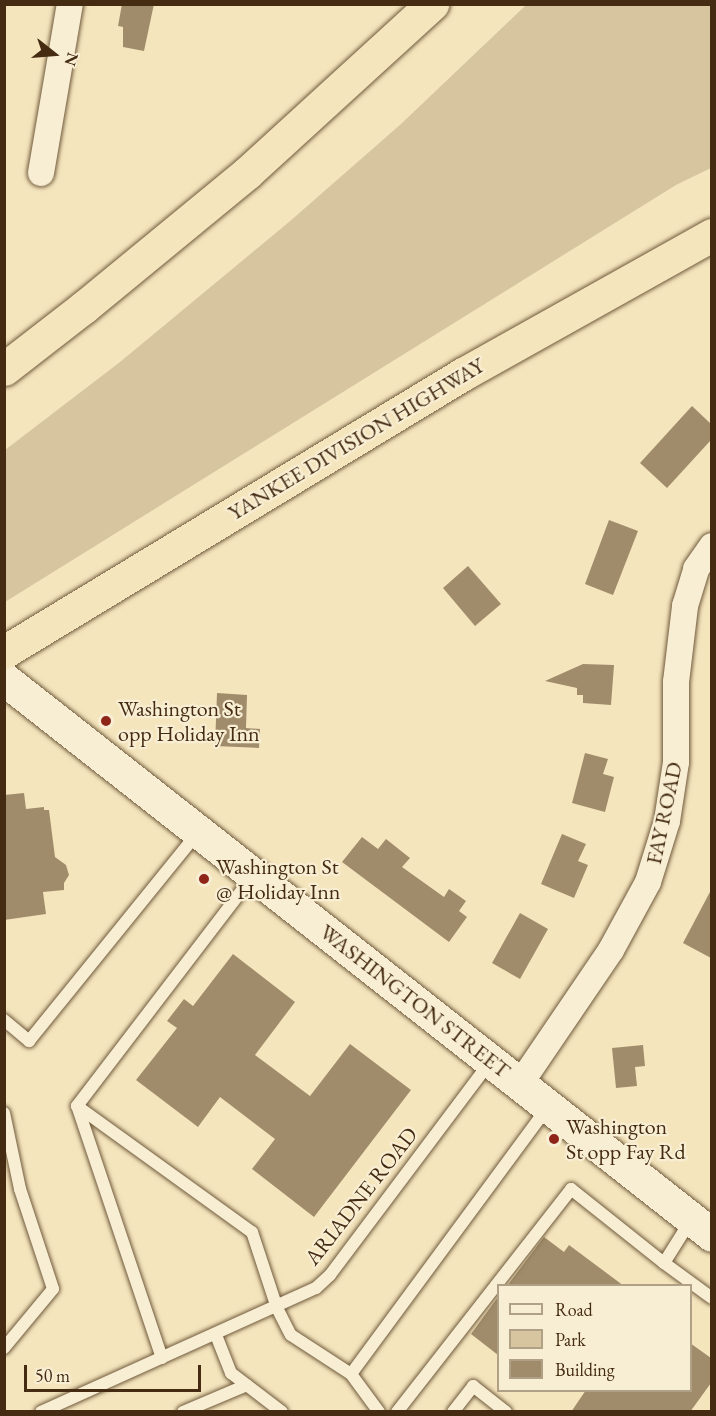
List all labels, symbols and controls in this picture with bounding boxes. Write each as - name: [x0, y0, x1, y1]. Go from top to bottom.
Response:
- north arrow: [24, 24, 84, 84]
- text: N: [60, 50, 84, 69]
- street label: YANKEE DIVISION HIGHWAY: [223, 352, 489, 526]
- place label: Washington St opp Holiday Inn: [118, 695, 260, 746]
- marker: Washington St opp Holiday Inn: [99, 714, 113, 728]
- street label: FAY ROAD: [640, 759, 688, 867]
- place label: Washington St @ Holiday Inn: [216, 853, 340, 904]
- marker: Washington St @ Holiday Inn: [197, 872, 211, 886]
- street label: WASHINGTON STREET: [314, 918, 516, 1084]
- place label: Washington St opp Fay Rd: [566, 1113, 686, 1164]
- street label: ARIADNE ROAD: [299, 1122, 423, 1270]
- marker: Washington St opp Fay Rd: [547, 1132, 561, 1146]
- legend: [497, 1284, 692, 1392]
- text: Road: [555, 1298, 593, 1321]
- text: Park: [555, 1328, 586, 1351]
- scale bar: [27, 1353, 204, 1391]
- text: Building: [555, 1358, 615, 1381]
- text: 50 m: [35, 1364, 70, 1387]

